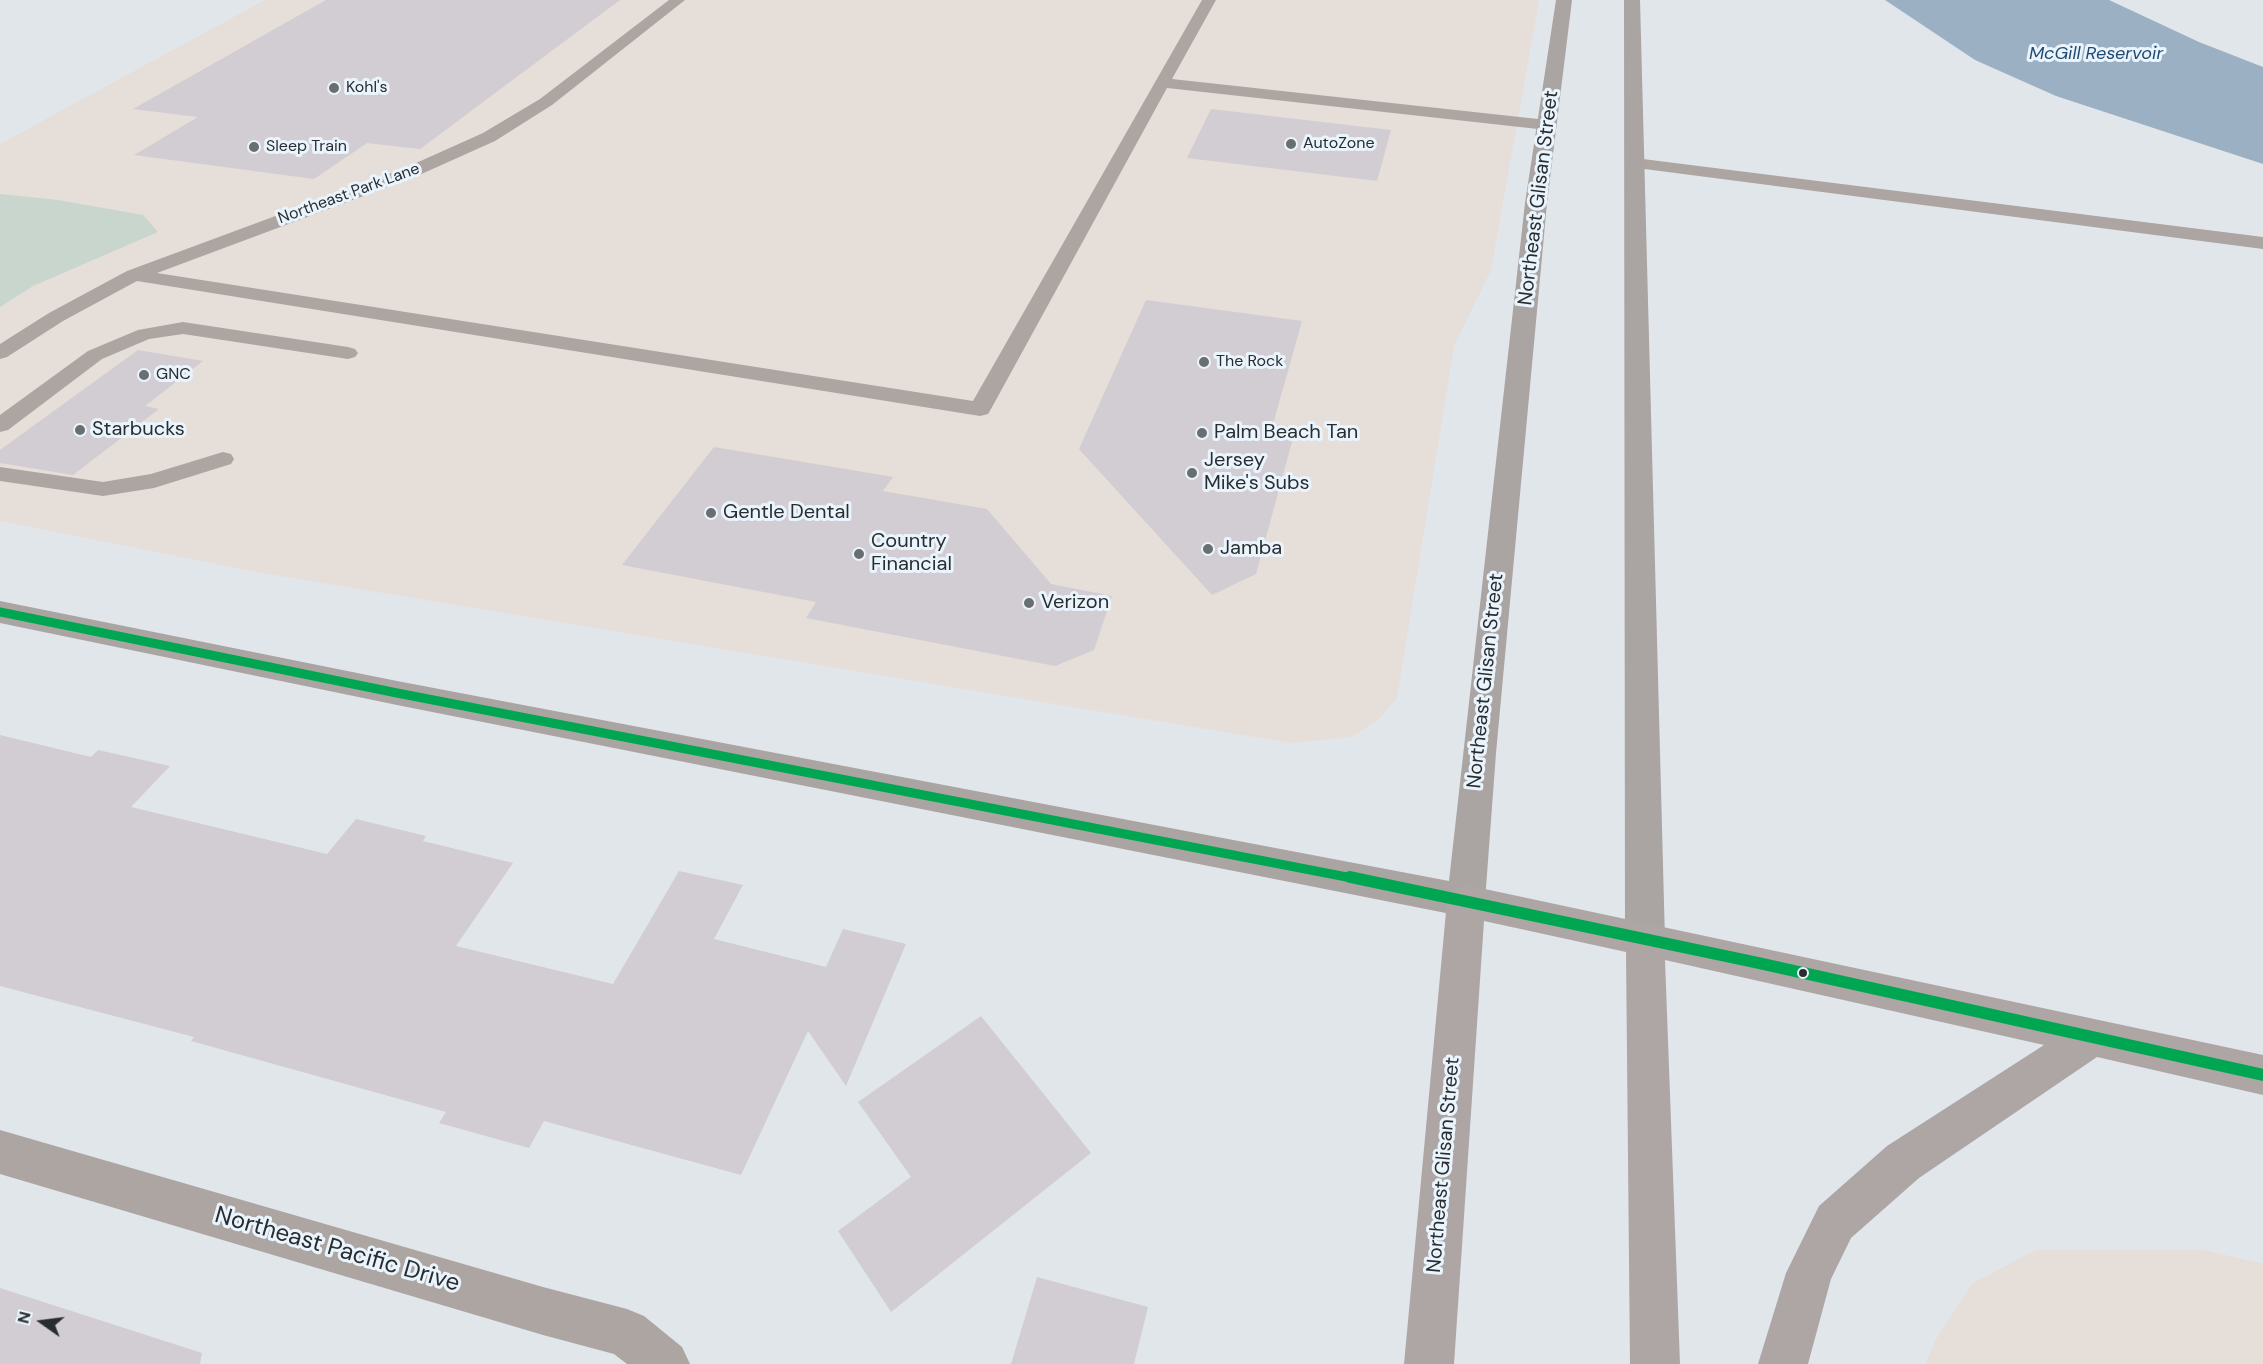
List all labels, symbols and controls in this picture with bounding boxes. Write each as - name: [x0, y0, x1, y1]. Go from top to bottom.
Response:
- water label: McGill Reservoir: [2029, 43, 2163, 65]
- place label: Kohl's: [346, 78, 388, 98]
- marker: Kohl's: [327, 81, 341, 95]
- street label: Northeast Glisan Street: [1514, 89, 1564, 307]
- place label: AutoZone: [1303, 134, 1375, 154]
- place label: Sleep Train: [266, 137, 347, 157]
- marker: AutoZone: [1284, 137, 1298, 151]
- marker: Sleep Train: [247, 140, 261, 154]
- street label: Northeast Park Lane: [276, 159, 422, 229]
- place label: The Rock: [1216, 352, 1283, 372]
- marker: The Rock: [1197, 355, 1211, 369]
- place label: GNC: [156, 365, 191, 385]
- marker: GNC: [137, 368, 151, 382]
- place label: Starbucks: [92, 418, 185, 442]
- place label: Palm Beach Tan: [1214, 421, 1358, 445]
- marker: Starbucks: [73, 423, 87, 437]
- marker: Palm Beach Tan: [1195, 426, 1209, 440]
- place label: Jersey Mike's Subs: [1204, 449, 1310, 496]
- marker: Jersey Mike's Subs: [1185, 466, 1199, 480]
- place label: Gentle Dental: [723, 501, 850, 525]
- marker: Gentle Dental: [704, 506, 718, 520]
- place label: Country Financial: [871, 530, 952, 577]
- place label: Jamba: [1220, 537, 1282, 561]
- marker: Jamba: [1201, 542, 1215, 556]
- marker: Country Financial: [852, 547, 866, 561]
- street label: Northeast Glisan Street: [1463, 572, 1509, 790]
- place label: Verizon: [1041, 591, 1109, 615]
- marker: Verizon: [1022, 596, 1036, 610]
- unlabelled marker: [1797, 967, 1809, 979]
- street label: Northeast Glisan Street: [1423, 1056, 1465, 1274]
- street label: Northeast Pacific Drive: [211, 1201, 463, 1299]
- north arrow: [12, 1292, 72, 1352]
- text: N: [12, 1309, 36, 1326]

